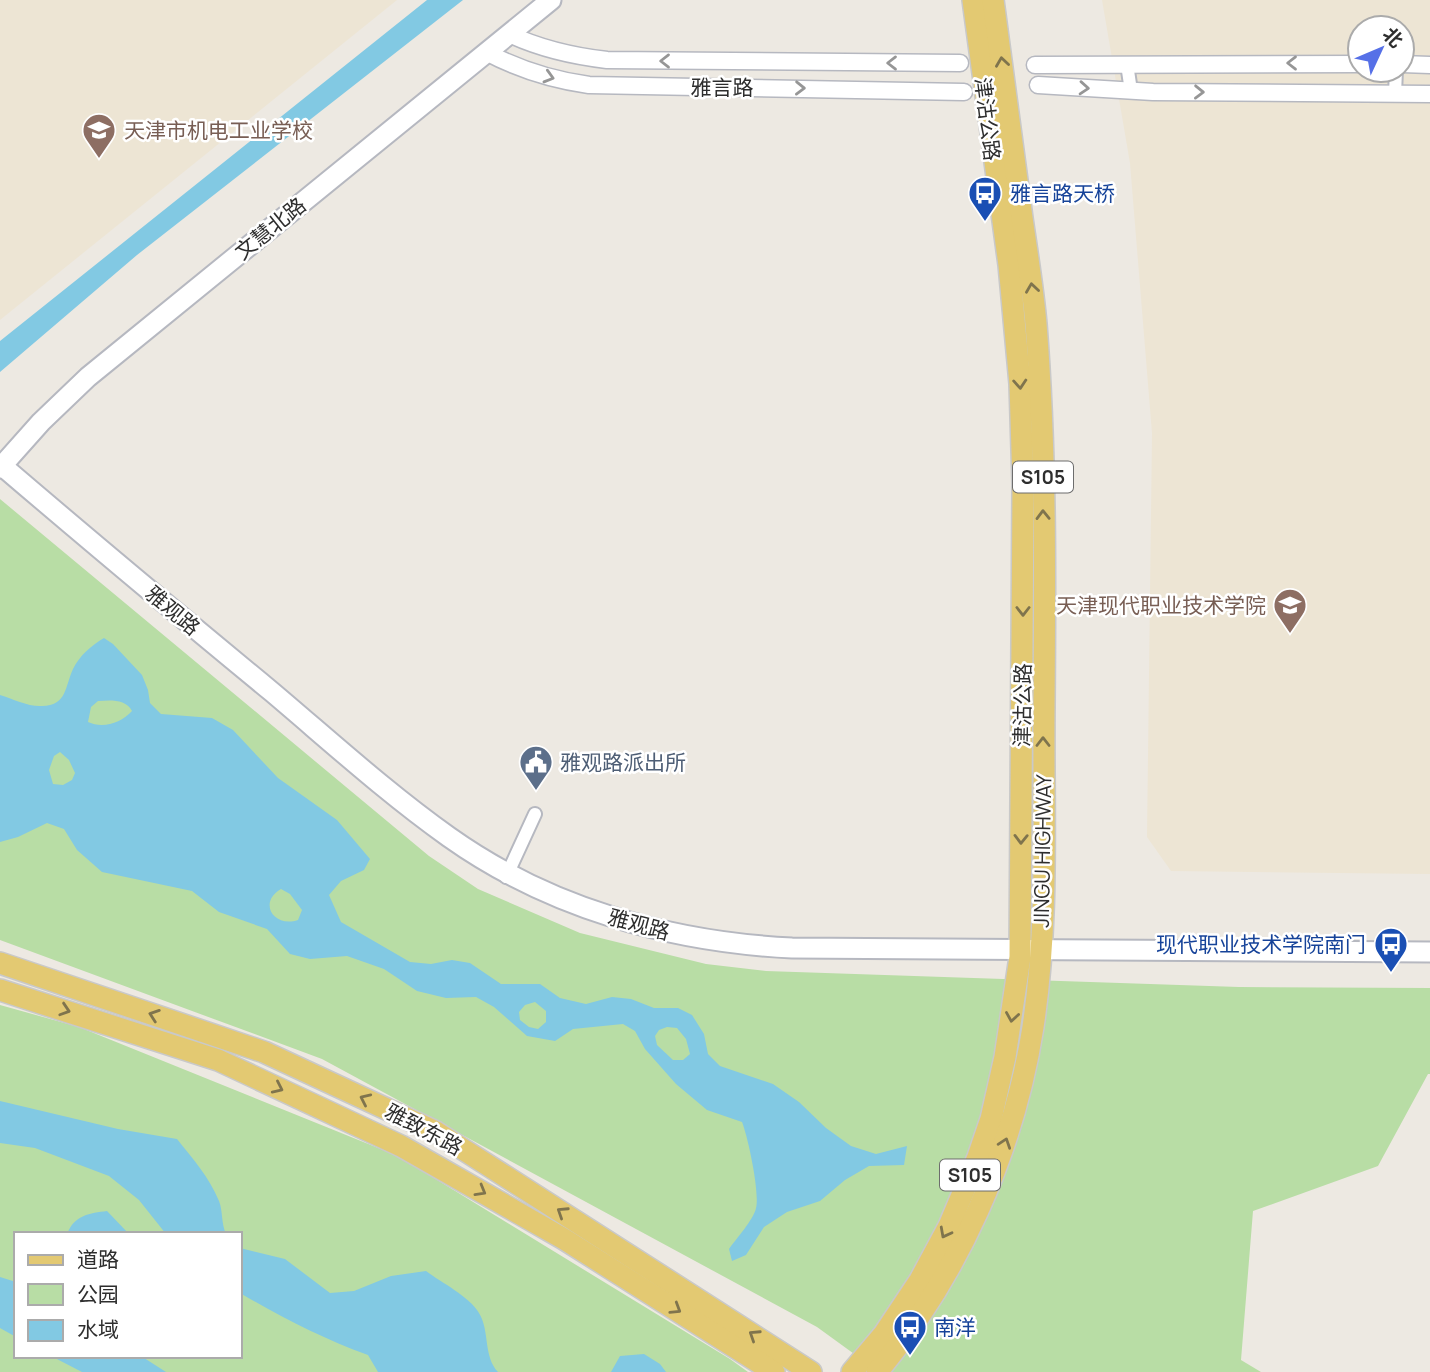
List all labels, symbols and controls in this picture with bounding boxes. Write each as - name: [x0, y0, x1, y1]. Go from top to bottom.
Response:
- north arrow: [1346, 14, 1416, 84]
- text: 北: [1377, 21, 1409, 53]
- one-way arrow: [659, 53, 669, 69]
- one-way arrow: [886, 55, 897, 71]
- one-way arrow: [1286, 55, 1297, 71]
- one-way arrow: [994, 56, 1009, 68]
- one-way arrow: [543, 68, 555, 83]
- street label: 雅言路: [691, 73, 754, 101]
- street label: 津沽公路: [969, 76, 1007, 162]
- one-way arrow: [1079, 80, 1090, 95]
- one-way arrow: [795, 81, 806, 96]
- one-way arrow: [1194, 84, 1205, 100]
- school or university icon: 天津市机电工业学校: [80, 111, 118, 160]
- place label: 天津市机电工业学校: [124, 116, 313, 144]
- bus stop icon: 雅言路天桥: [966, 174, 1004, 223]
- place label: 雅言路天桥: [1010, 179, 1115, 207]
- street label: 文慧北路: [229, 191, 311, 265]
- one-way arrow: [1024, 282, 1039, 294]
- one-way arrow: [1012, 378, 1027, 389]
- road number: S105: [1013, 462, 1073, 492]
- one-way arrow: [1035, 509, 1051, 519]
- street label: 雅观路: [140, 579, 206, 641]
- school or university icon: 天津现代职业技术学院: [1271, 586, 1309, 635]
- place label: 天津现代职业技术学院: [1056, 591, 1266, 619]
- one-way arrow: [1015, 606, 1031, 617]
- street label: 津沽公路: [1007, 663, 1037, 747]
- one-way arrow: [1035, 736, 1051, 747]
- public building icon: 雅观路派出所: [517, 743, 555, 792]
- place label: 雅观路派出所: [560, 748, 686, 776]
- street label: JINGU HIGHWAY: [1027, 774, 1057, 928]
- one-way arrow: [1013, 834, 1029, 844]
- street label: 雅观路: [605, 902, 673, 946]
- bus stop icon: 现代职业技术学院南门: [1372, 925, 1410, 974]
- place label: 现代职业技术学院南门: [1156, 930, 1366, 958]
- one-way arrow: [58, 1002, 71, 1016]
- one-way arrow: [148, 1009, 161, 1023]
- one-way arrow: [1005, 1011, 1020, 1023]
- one-way arrow: [271, 1080, 283, 1094]
- one-way arrow: [360, 1093, 372, 1107]
- street label: 雅致东路: [380, 1097, 468, 1161]
- one-way arrow: [997, 1137, 1011, 1149]
- road number: S105: [940, 1160, 1000, 1190]
- one-way arrow: [474, 1183, 486, 1196]
- one-way arrow: [557, 1208, 570, 1220]
- one-way arrow: [940, 1226, 953, 1239]
- legend: [14, 1232, 242, 1358]
- text: 道路: [77, 1245, 119, 1273]
- text: 公园: [77, 1280, 119, 1308]
- one-way arrow: [668, 1300, 681, 1313]
- bus stop icon: 南洋: [891, 1308, 929, 1357]
- place label: 南洋: [934, 1313, 976, 1341]
- text: 水域: [77, 1315, 119, 1343]
- one-way arrow: [748, 1330, 761, 1343]

